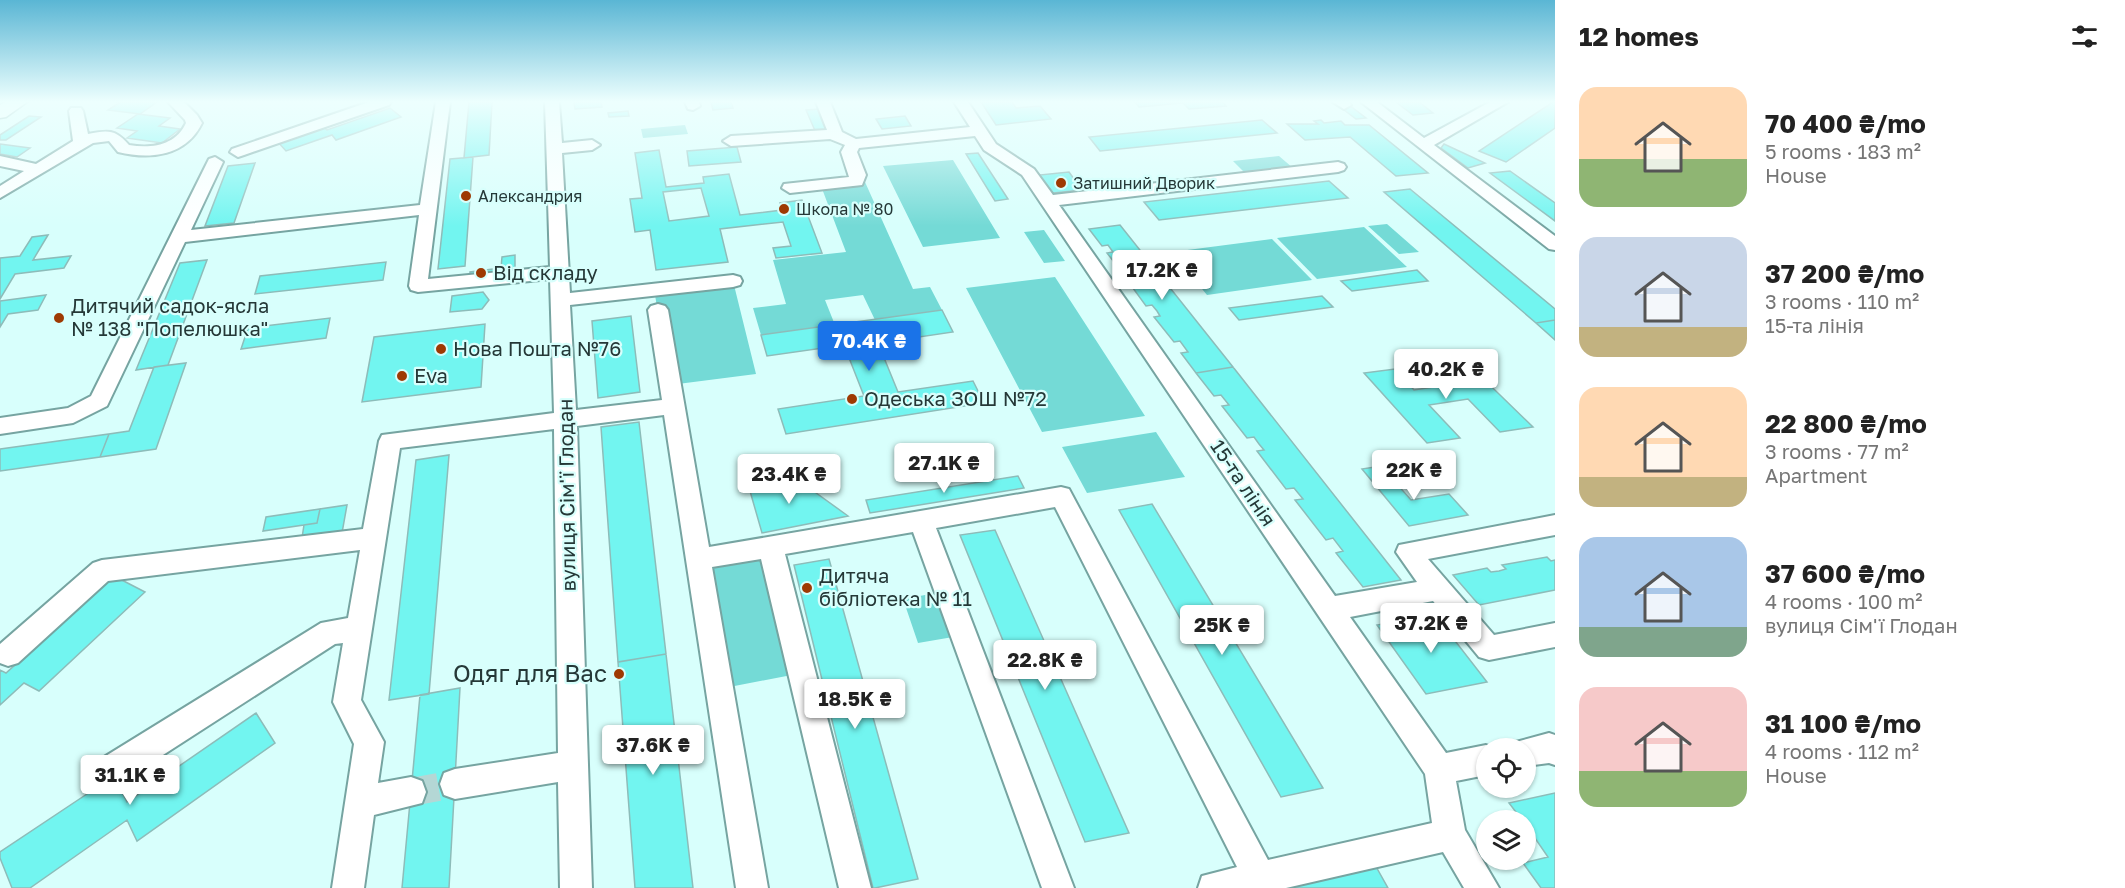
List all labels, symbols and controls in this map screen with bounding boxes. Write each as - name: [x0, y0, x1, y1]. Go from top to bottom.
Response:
- icon: filters: [2068, 20, 2101, 53]
- text: 12 homes: [1579, 21, 1699, 52]
- text: 70 400 ₴/mo: [1765, 108, 1926, 139]
- icon: home: [1627, 111, 1699, 183]
- text: 5 rooms · 183 m²: [1765, 139, 1921, 163]
- text: House: [1765, 163, 1827, 187]
- place label: Затишний Дворик: [1073, 173, 1215, 193]
- marker: Затишний Дворик: [1054, 176, 1068, 190]
- place label: Александрия: [478, 186, 582, 206]
- marker: Александрия: [459, 189, 473, 203]
- place label: Школа № 80: [796, 199, 893, 219]
- marker: Школа № 80: [777, 202, 791, 216]
- pin: 17.2K ₴: [1107, 250, 1217, 301]
- text: 17.2K ₴: [1126, 257, 1198, 281]
- text: 37 200 ₴/mo: [1765, 258, 1924, 289]
- place label: Від складу: [493, 260, 598, 284]
- icon: home: [1627, 261, 1699, 333]
- marker: Від складу: [474, 266, 488, 280]
- text: 3 rooms · 110 m²: [1765, 289, 1919, 313]
- place label: Дитячий садок-ясла № 138 "Попелюшка": [71, 293, 269, 340]
- marker: Дитячий садок-ясла № 138 "Попелюшка": [52, 311, 66, 325]
- text: 15-та лінія: [1765, 313, 1864, 337]
- pin: 70.4K ₴: [814, 321, 924, 372]
- text: 70.4K ₴: [832, 328, 906, 352]
- place label: Нова Пошта №76: [453, 336, 621, 360]
- marker: Нова Пошта №76: [434, 342, 448, 356]
- pin: 40.2K ₴: [1391, 349, 1501, 400]
- text: 40.2K ₴: [1408, 356, 1484, 380]
- place label: Eva: [414, 363, 448, 387]
- marker: Eva: [395, 369, 409, 383]
- place label: Одеська ЗОШ №72: [864, 386, 1047, 410]
- marker: Одеська ЗОШ №72: [845, 392, 859, 406]
- street label: вулиця Сім'ї Глодан: [552, 399, 580, 592]
- text: 22 800 ₴/mo: [1765, 408, 1927, 439]
- icon: home: [1627, 411, 1699, 483]
- street label: 15-та лінія: [1206, 435, 1281, 530]
- text: 3 rooms · 77 m²: [1765, 439, 1909, 463]
- pin: 27.1K ₴: [889, 443, 999, 494]
- text: 27.1K ₴: [908, 450, 980, 474]
- pin: 22K ₴: [1372, 450, 1456, 501]
- pin: 23.4K ₴: [734, 454, 844, 505]
- text: 22K ₴: [1386, 457, 1442, 481]
- text: 23.4K ₴: [752, 461, 827, 485]
- text: Apartment: [1765, 463, 1868, 487]
- text: 37 600 ₴/mo: [1765, 558, 1925, 589]
- icon: home: [1627, 561, 1699, 633]
- place label: Дитяча бібліотека № 11: [819, 563, 972, 610]
- marker: Дитяча бібліотека № 11: [800, 581, 814, 595]
- text: 4 rooms · 100 m²: [1765, 589, 1923, 613]
- pin: 37.2K ₴: [1376, 603, 1486, 654]
- pin: 25K ₴: [1180, 605, 1264, 656]
- text: 37.2K ₴: [1394, 610, 1468, 634]
- text: 25K ₴: [1194, 612, 1250, 636]
- text: вулиця Сім'ї Глодан: [1765, 613, 1958, 637]
- pin: 22.8K ₴: [990, 640, 1100, 691]
- text: 22.8K ₴: [1007, 647, 1083, 671]
- place label: Одяг для Вас: [453, 658, 607, 687]
- marker: Одяг для Вас: [612, 667, 626, 681]
- pin: 18.5K ₴: [800, 679, 910, 730]
- text: 18.5K ₴: [818, 686, 892, 710]
- text: 31 100 ₴/mo: [1765, 708, 1921, 739]
- icon: home: [1627, 711, 1699, 783]
- pin: 37.6K ₴: [598, 725, 708, 776]
- text: 37.6K ₴: [616, 732, 690, 756]
- map controls: [1476, 738, 1536, 870]
- button: locate: [1476, 738, 1536, 798]
- text: 4 rooms · 112 m²: [1765, 739, 1919, 763]
- pin: 31.1K ₴: [75, 755, 185, 806]
- text: 31.1K ₴: [95, 762, 165, 786]
- text: House: [1765, 763, 1827, 787]
- button: layers: [1476, 810, 1536, 870]

